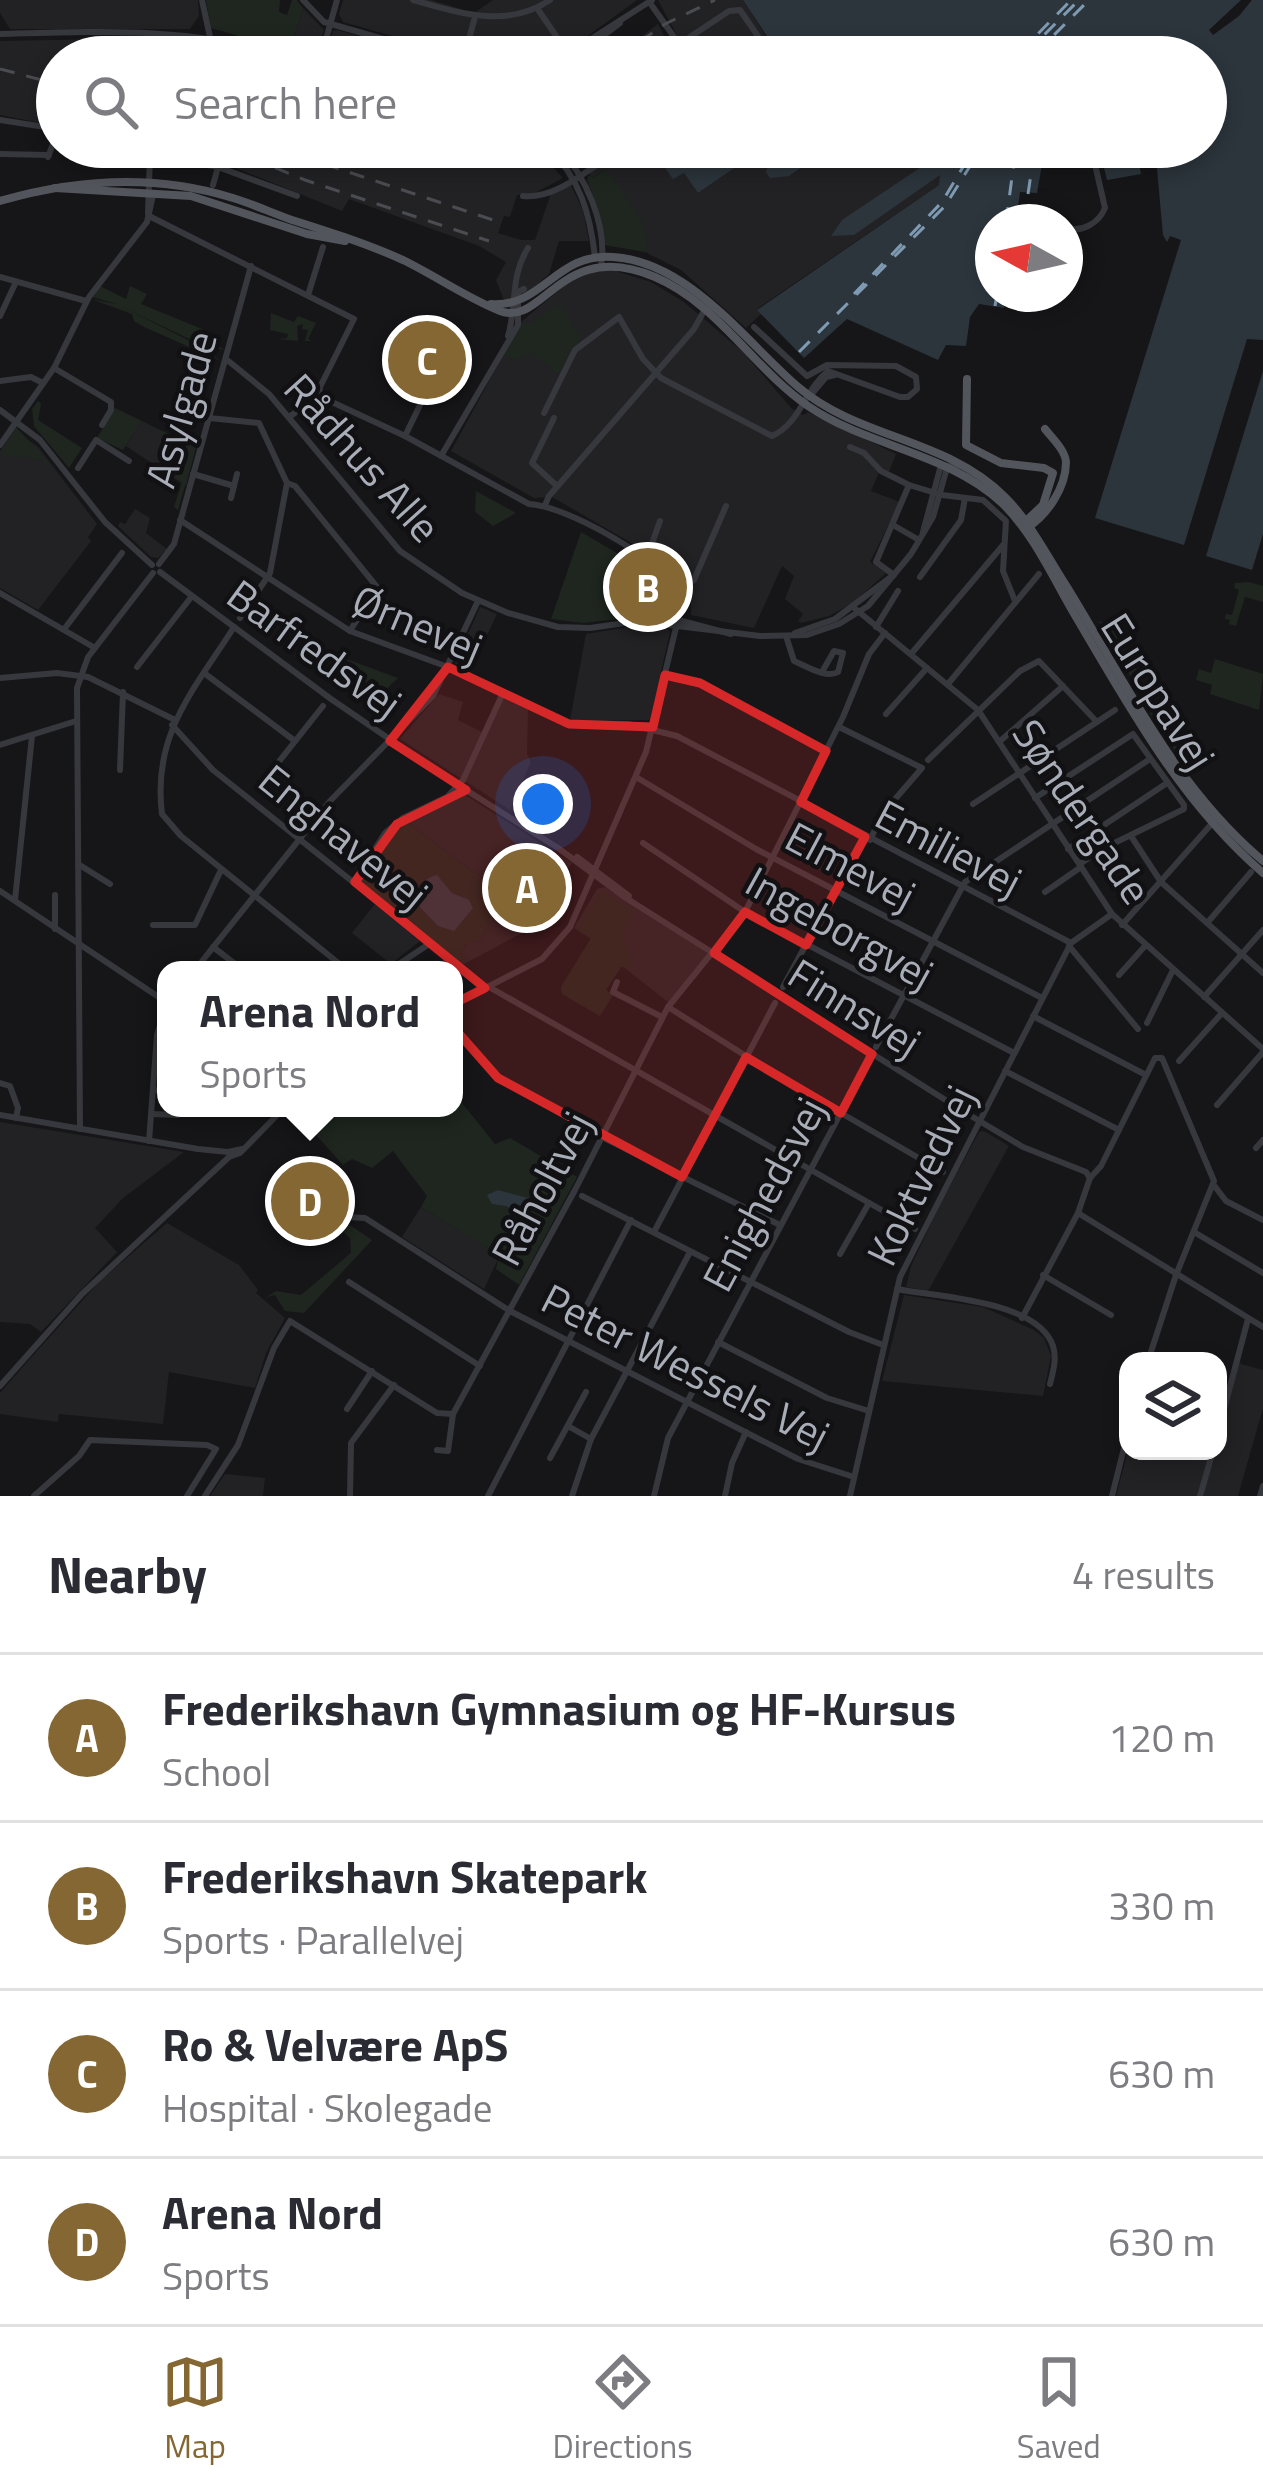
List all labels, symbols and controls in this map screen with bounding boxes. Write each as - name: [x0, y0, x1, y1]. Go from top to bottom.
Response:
- search box: [36, 36, 1227, 168]
- text: Search here: [174, 68, 397, 136]
- icon: search: [78, 69, 144, 135]
- north arrow: [975, 204, 1083, 312]
- pin: C: [388, 315, 466, 405]
- street label: Asylgade: [127, 323, 233, 495]
- street label: Rådhus Alle: [269, 358, 457, 556]
- pin: B: [609, 542, 687, 632]
- street label: Barfredsvej: [214, 563, 416, 733]
- street label: Ørnevej: [343, 567, 493, 679]
- street label: Europavej: [1086, 600, 1232, 782]
- street label: Søndergade: [997, 706, 1169, 916]
- street label: Enghavevej: [245, 748, 443, 924]
- your location: [513, 774, 573, 834]
- street label: Emilievej: [864, 782, 1034, 912]
- street label: Elmevej: [775, 804, 927, 926]
- pin: A: [488, 843, 566, 933]
- street label: Ingeborgvej: [734, 849, 946, 1005]
- street label: Finnsvej: [776, 941, 934, 1073]
- popup: [157, 961, 463, 1117]
- text: Arena Nord: [200, 976, 420, 1044]
- text: Sports: [200, 1044, 307, 1103]
- street label: Koktvedvej: [849, 1074, 991, 1276]
- street label: Enighedsvej: [685, 1085, 841, 1303]
- street label: Råholtvej: [474, 1100, 608, 1276]
- pin: D: [271, 1156, 349, 1246]
- street label: Peter Wessels Vej: [531, 1266, 841, 1466]
- map controls: [1119, 1352, 1227, 1460]
- button: layers: [1119, 1352, 1227, 1460]
- text: Nearby: [48, 1535, 207, 1613]
- text: 4 results: [1072, 1545, 1215, 1604]
- text: Frederikshavn Gymnasium og HF-Kursus: [162, 1674, 956, 1742]
- text: A: [75, 1708, 99, 1767]
- text: 120 m: [1108, 1708, 1215, 1767]
- text: School: [162, 1742, 271, 1801]
- text: Frederikshavn Skatepark: [162, 1842, 647, 1910]
- text: B: [75, 1876, 99, 1935]
- text: 330 m: [1108, 1876, 1215, 1935]
- text: Sports · Parallelvej: [162, 1910, 464, 1969]
- text: Ro & Velvære ApS: [162, 2010, 509, 2078]
- text: C: [76, 2044, 98, 2103]
- text: 630 m: [1108, 2044, 1215, 2103]
- text: Hospital · Skolegade: [162, 2078, 492, 2137]
- text: Arena Nord: [162, 2178, 383, 2246]
- text: D: [75, 2212, 99, 2271]
- text: 630 m: [1108, 2212, 1215, 2271]
- text: Sports: [162, 2246, 270, 2305]
- tab: Map: [162, 2349, 228, 2471]
- tab: Directions: [553, 2349, 692, 2471]
- tab: Saved: [1017, 2349, 1101, 2471]

